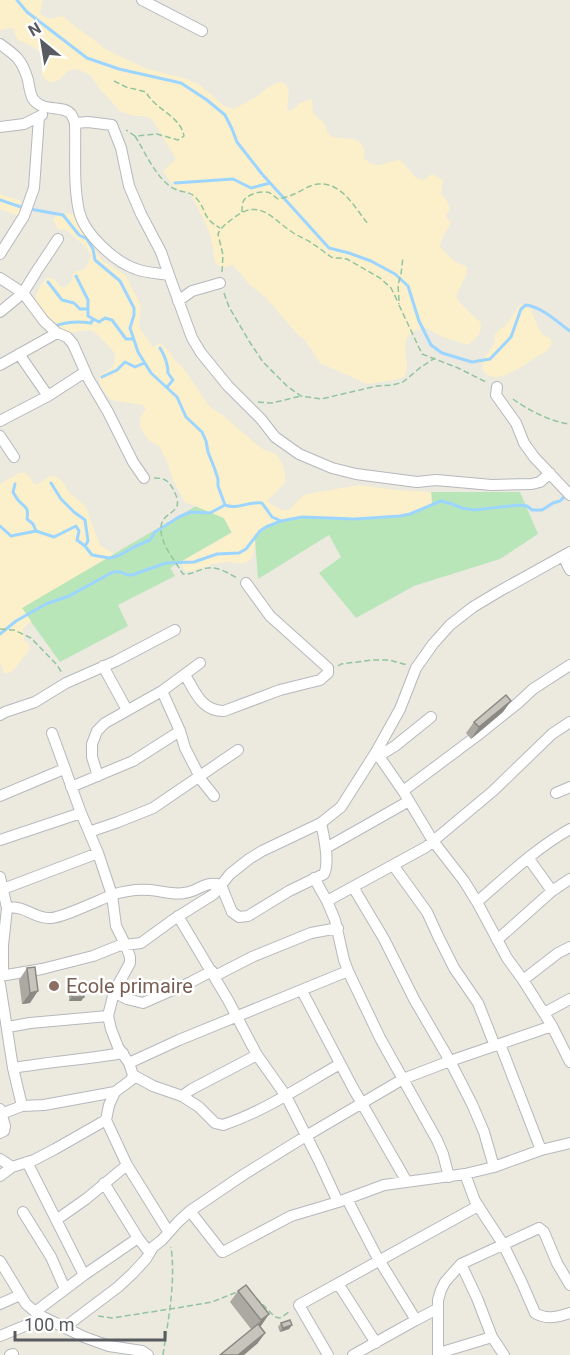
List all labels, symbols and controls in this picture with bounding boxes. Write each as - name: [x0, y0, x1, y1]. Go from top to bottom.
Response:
- north arrow: [12, 12, 72, 72]
- text: N: [25, 18, 44, 40]
- place label: Ecole primaire: [66, 974, 193, 998]
- marker: Ecole primaire: [47, 979, 61, 993]
- scale bar: [15, 1304, 165, 1342]
- text: 100 m: [24, 1314, 75, 1335]

